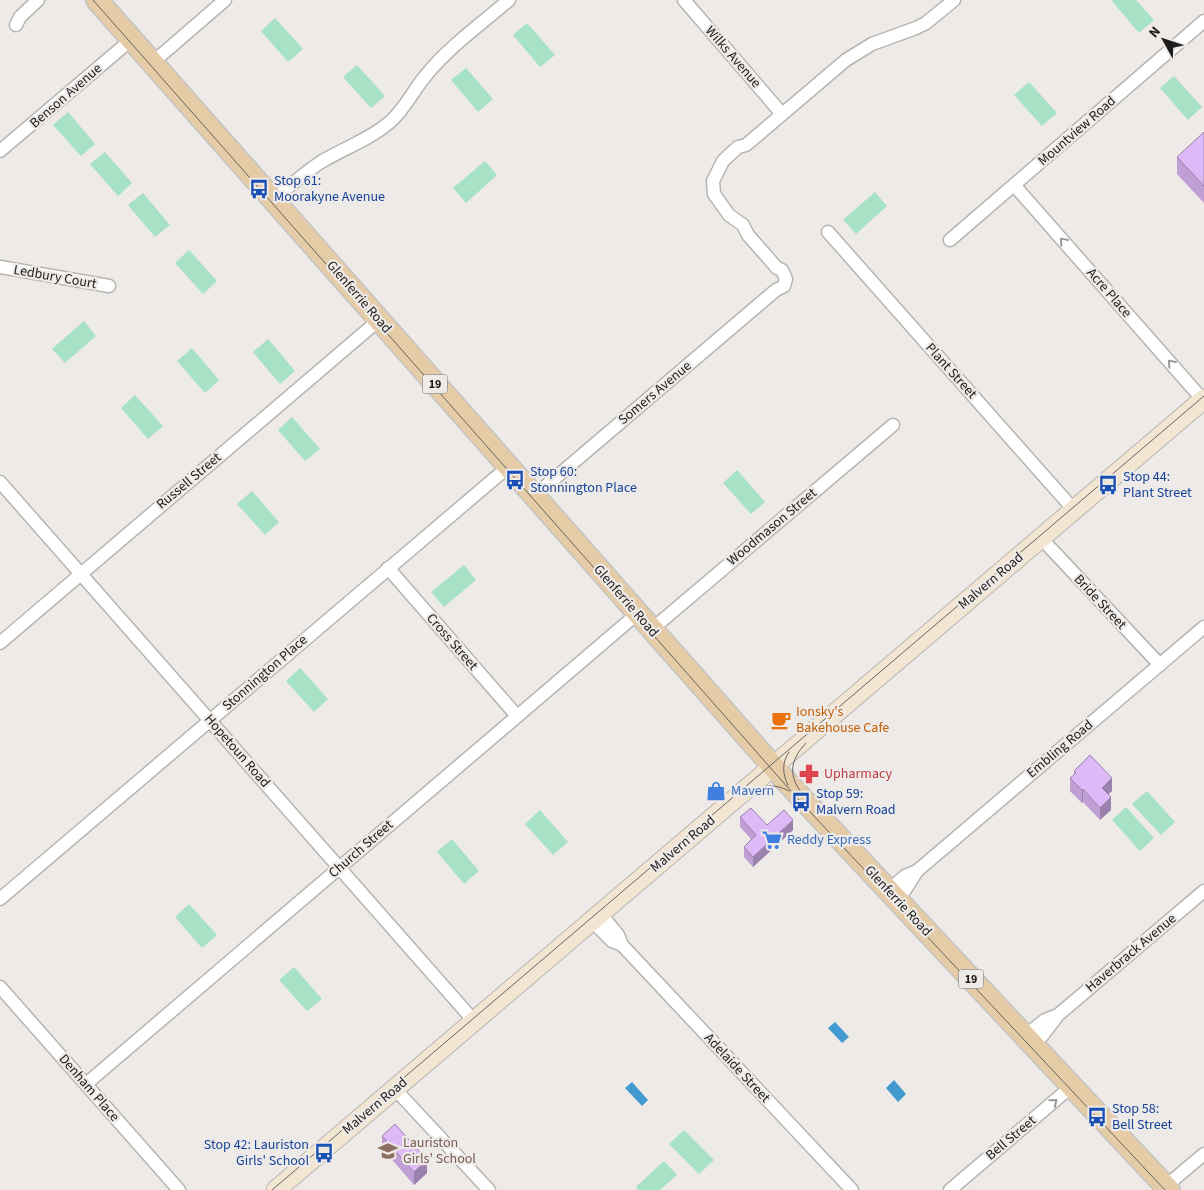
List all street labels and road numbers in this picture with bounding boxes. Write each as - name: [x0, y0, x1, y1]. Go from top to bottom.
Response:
- street label: Wilks Avenue: [700, 21, 766, 93]
- street label: Benson Avenue: [26, 59, 107, 133]
- street label: Mountview Road: [1034, 91, 1120, 171]
- street label: Glenferrie Road: [322, 256, 396, 338]
- street label: Ledbury Court: [12, 260, 98, 294]
- street label: Acre Place: [1082, 264, 1136, 322]
- street label: Plant Street: [921, 339, 982, 403]
- street label: Somers Avenue: [614, 356, 696, 430]
- road number: 19: [422, 374, 448, 394]
- street label: Russell Street: [152, 448, 226, 514]
- street label: Woodmason Street: [723, 483, 821, 571]
- street label: Malvern Road: [954, 548, 1028, 614]
- street label: Glenferrie Road: [589, 560, 663, 642]
- street label: Bride Street: [1069, 570, 1131, 634]
- street label: Cross Street: [422, 609, 483, 675]
- street label: Stonnington Place: [218, 630, 312, 716]
- street label: Hopetoun Road: [199, 710, 275, 792]
- street label: Embling Road: [1022, 715, 1098, 783]
- street label: Malvern Road: [646, 811, 720, 877]
- street label: Church Street: [324, 815, 398, 883]
- street label: Glenferrie Road: [860, 861, 936, 941]
- street label: Haverbrack Avenue: [1081, 909, 1181, 997]
- road number: 19: [958, 970, 984, 989]
- street label: Adelaide Street: [699, 1029, 775, 1108]
- street label: Denham Place: [54, 1050, 124, 1126]
- street label: Malvern Road: [338, 1073, 412, 1139]
- street label: Bell Street: [982, 1111, 1041, 1165]

